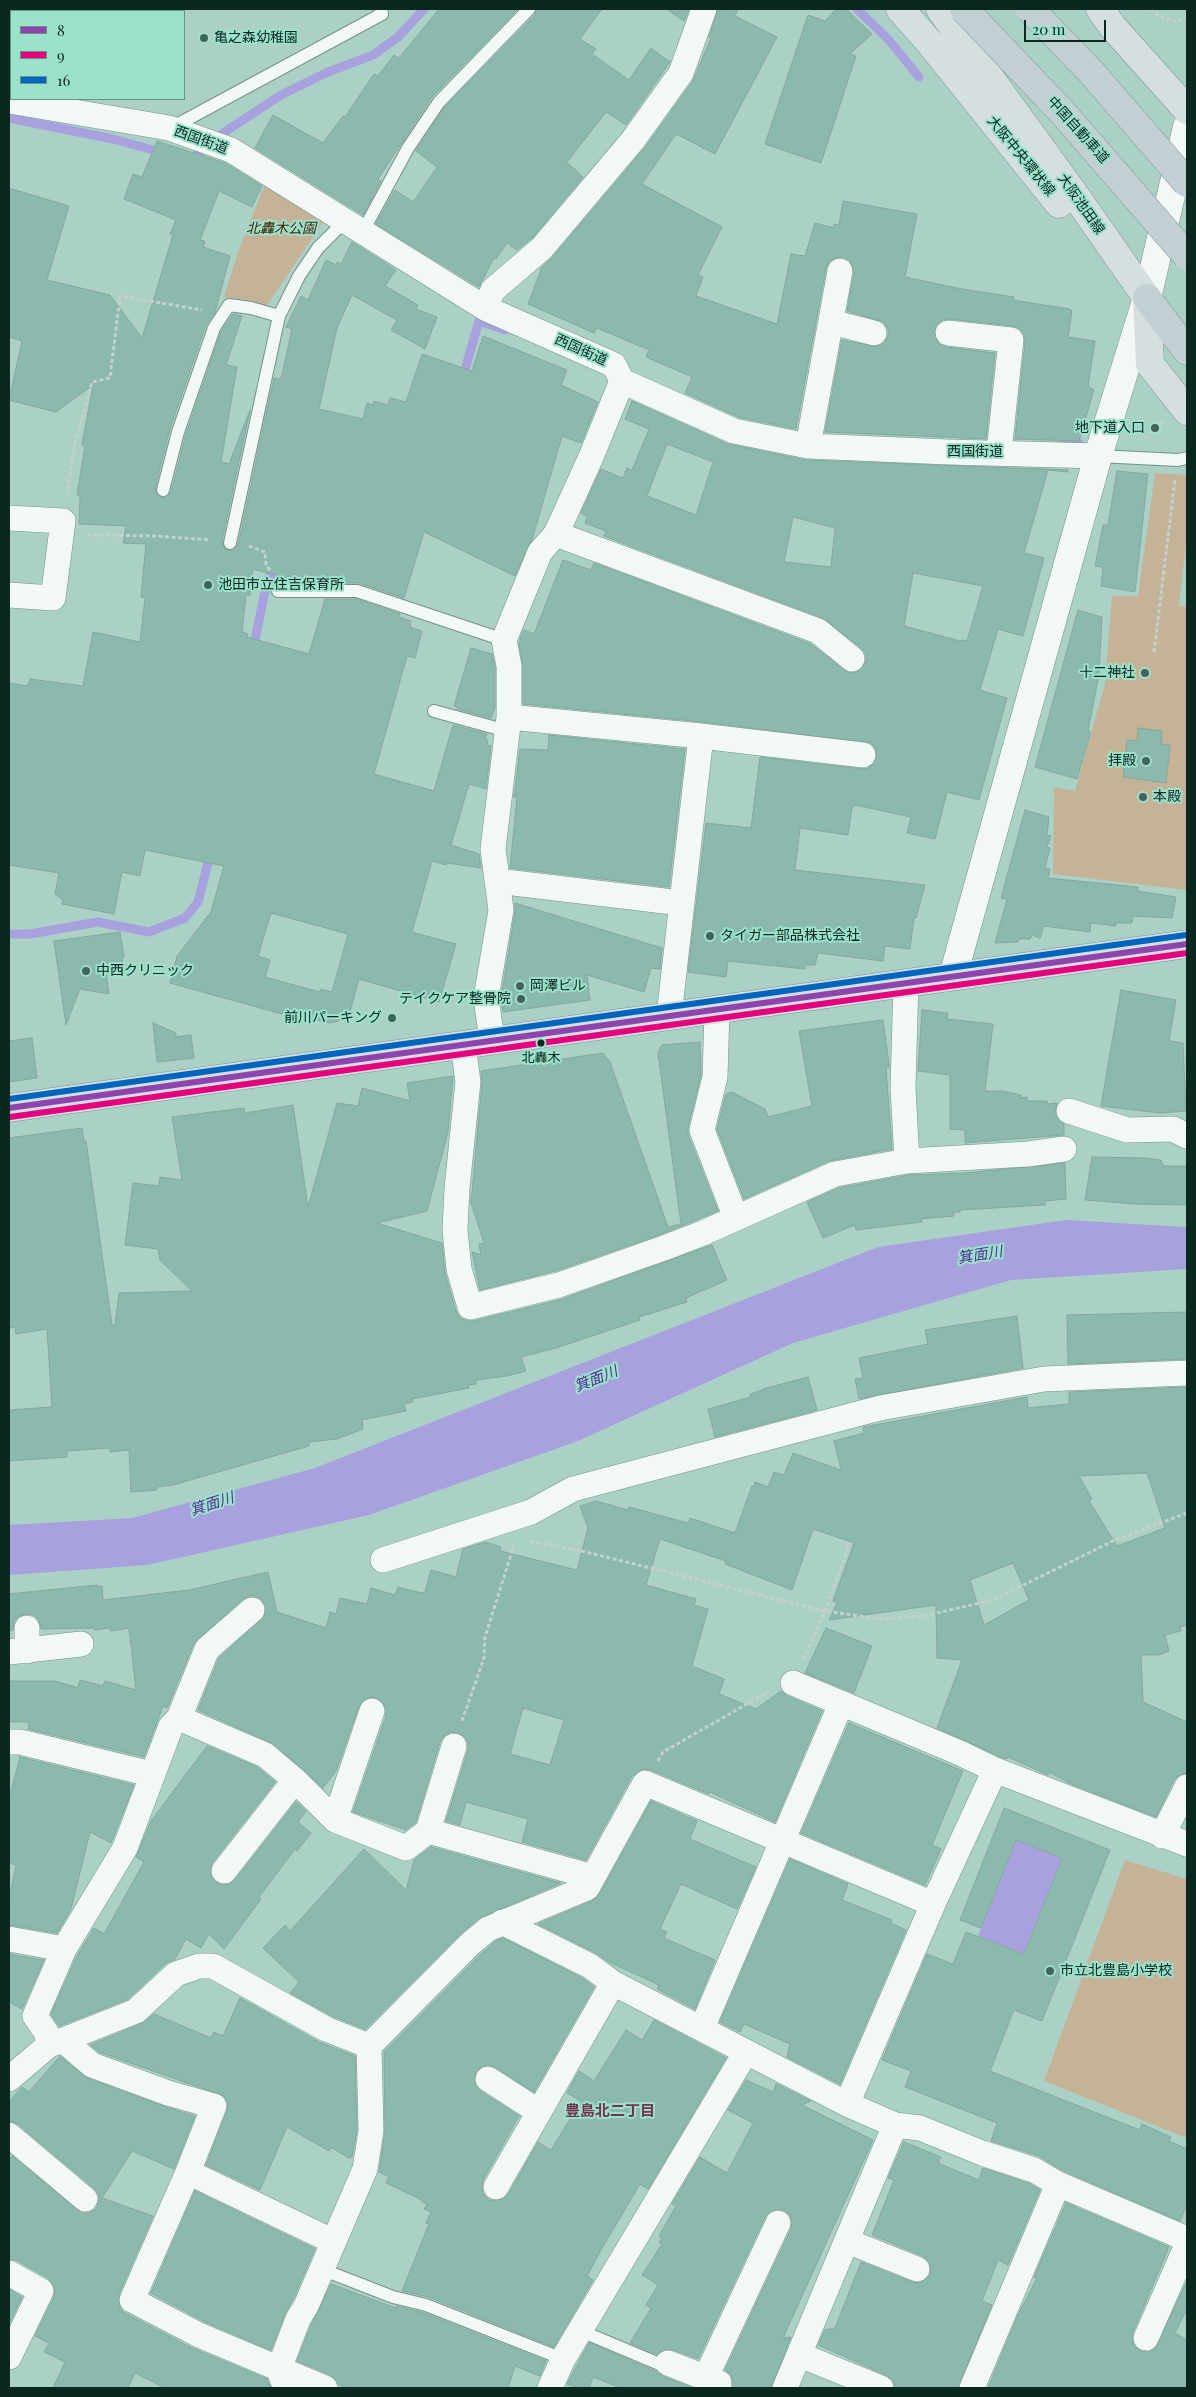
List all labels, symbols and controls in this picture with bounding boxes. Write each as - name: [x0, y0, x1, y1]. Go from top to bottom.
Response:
- legend: [10, 10, 185, 100]
- scale bar: [1026, 10, 1108, 42]
- text: 20 m: [1032, 19, 1065, 39]
- text: 8: [57, 20, 65, 40]
- place label: 亀之森幼稚園: [214, 30, 298, 46]
- marker: 亀之森幼稚園: [198, 32, 210, 44]
- text: 9: [57, 45, 65, 65]
- text: 16: [57, 70, 70, 90]
- street label: 中国自動車道: [1044, 93, 1112, 167]
- street label: 大阪中央環状線: [984, 113, 1058, 199]
- street label: 西国街道: [172, 123, 230, 157]
- street label: 大阪池田線: [1054, 171, 1108, 237]
- park label: 北轟木公園: [246, 221, 316, 237]
- street label: 西国街道: [552, 331, 610, 369]
- place label: 地下道入口: [1075, 420, 1145, 436]
- marker: 地下道入口: [1149, 422, 1161, 434]
- street label: 西国街道: [947, 444, 1003, 460]
- place label: 池田市立住吉保育所: [218, 577, 344, 593]
- marker: 池田市立住吉保育所: [202, 579, 214, 591]
- place label: 十二神社: [1079, 665, 1135, 681]
- marker: 十二神社: [1139, 667, 1151, 679]
- place label: 拝殿: [1108, 753, 1136, 769]
- marker: 拝殿: [1140, 755, 1152, 767]
- place label: 本殿: [1153, 789, 1181, 805]
- marker: 本殿: [1137, 791, 1149, 803]
- place label: タイガー部品株式会社: [720, 928, 860, 944]
- marker: タイガー部品株式会社: [704, 930, 716, 942]
- place label: 中西クリニック: [96, 963, 194, 979]
- marker: 中西クリニック: [80, 965, 92, 977]
- place label: 岡澤ビル: [530, 978, 586, 994]
- marker: 岡澤ビル: [514, 980, 526, 992]
- place label: テイクケア整骨院: [399, 991, 511, 1007]
- marker: テイクケア整骨院: [515, 993, 527, 1005]
- place label: 前川パーキング: [284, 1010, 382, 1026]
- marker: 前川パーキング: [386, 1012, 398, 1024]
- marker: 北轟木: [536, 1038, 546, 1048]
- place label: 北轟木: [522, 1050, 560, 1066]
- water label: 箕面川: [956, 1243, 1004, 1267]
- water label: 箕面川: [572, 1362, 620, 1396]
- water label: 箕面川: [188, 1488, 236, 1520]
- place label: 市立北豊島小学校: [1060, 1963, 1172, 1979]
- marker: 市立北豊島小学校: [1044, 1965, 1056, 1977]
- district label: 豊島北二丁目: [565, 2102, 655, 2120]

